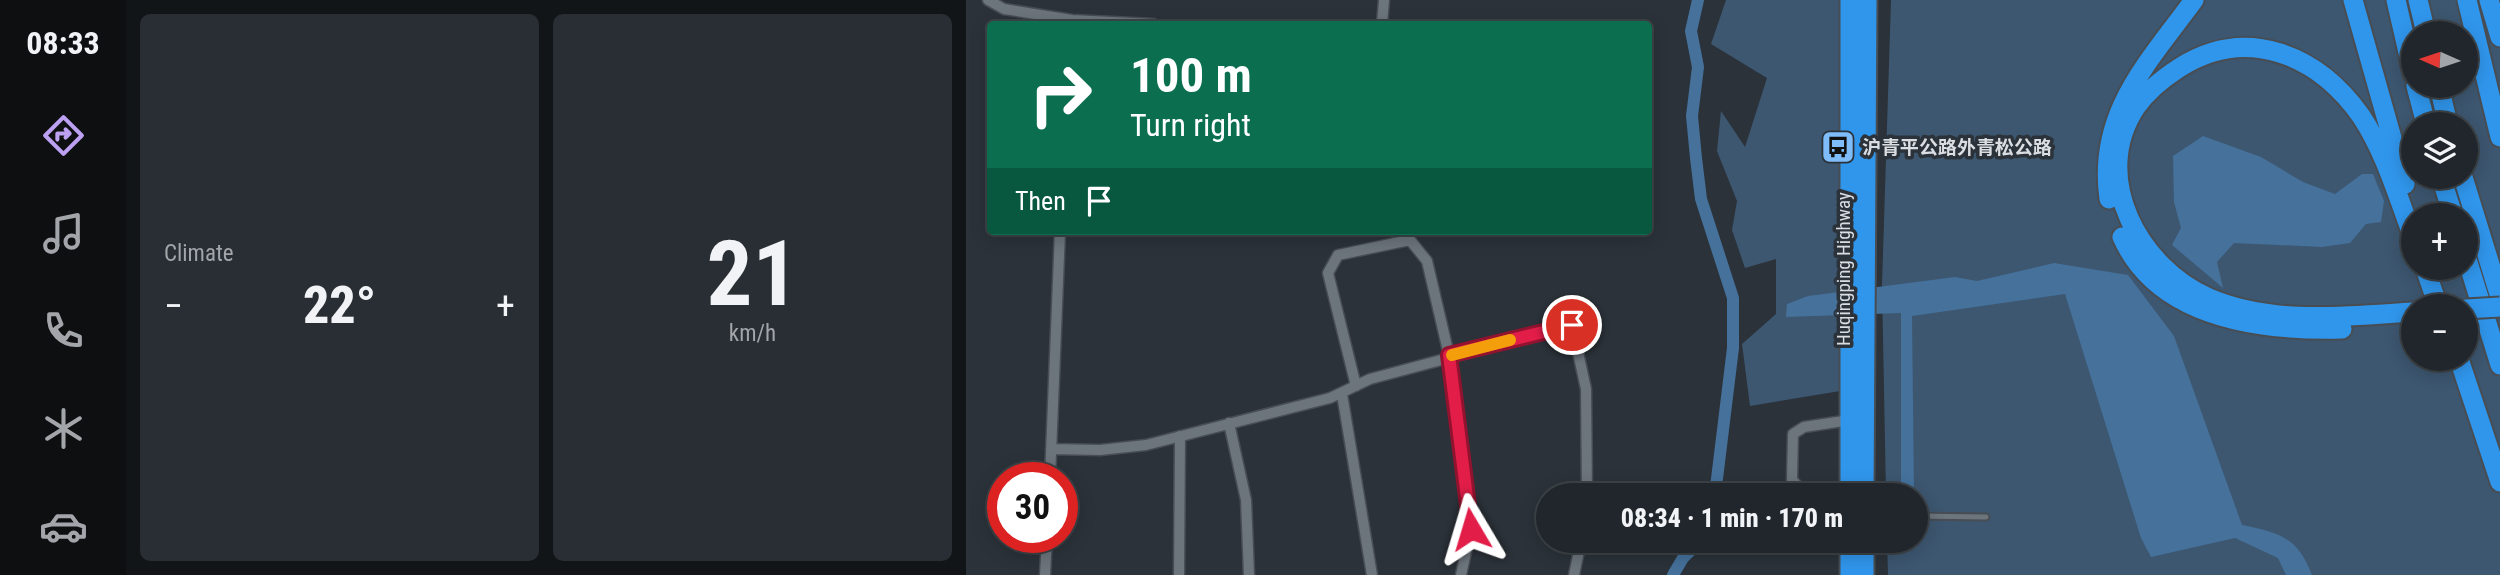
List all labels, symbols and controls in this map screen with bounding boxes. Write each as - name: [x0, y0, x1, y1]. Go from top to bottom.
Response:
- north arrow: [2401, 21, 2478, 98]
- map controls: [2401, 21, 2478, 371]
- text: 08:33: [26, 24, 100, 62]
- text: 100 m: [1130, 47, 1252, 104]
- icon: right: [1015, 49, 1106, 140]
- text: Turn right: [1130, 106, 1251, 144]
- icon: directions: [39, 111, 88, 160]
- button: layers: [2401, 112, 2478, 189]
- bus stop icon: 沪青平公路外青松公路: [1819, 128, 1857, 166]
- place label: 沪青平公路外青松公路: [1862, 136, 2052, 159]
- icon: arrive: [1080, 182, 1118, 220]
- text: Then: [1015, 186, 1066, 216]
- street label: Huqingping Highway: [1832, 192, 1855, 346]
- button: +: [2401, 203, 2478, 280]
- icon: music: [39, 209, 88, 258]
- text: 21: [707, 221, 798, 327]
- text: Climate: [164, 240, 234, 267]
- text: 22°: [303, 275, 376, 336]
- text: −: [164, 284, 183, 328]
- text: +: [496, 284, 515, 328]
- button: −: [2401, 294, 2478, 371]
- pin: [1542, 295, 1602, 355]
- icon: phone: [39, 306, 88, 355]
- icon: arrive: [1553, 306, 1591, 344]
- text: km/h: [729, 320, 776, 347]
- icon: climate: [39, 404, 88, 453]
- speed limit sign: 30: [987, 462, 1078, 553]
- position arrow: [1434, 492, 1508, 566]
- icon: car: [39, 502, 88, 551]
- text: 08:34 · 1 min · 170 m: [1621, 503, 1843, 533]

